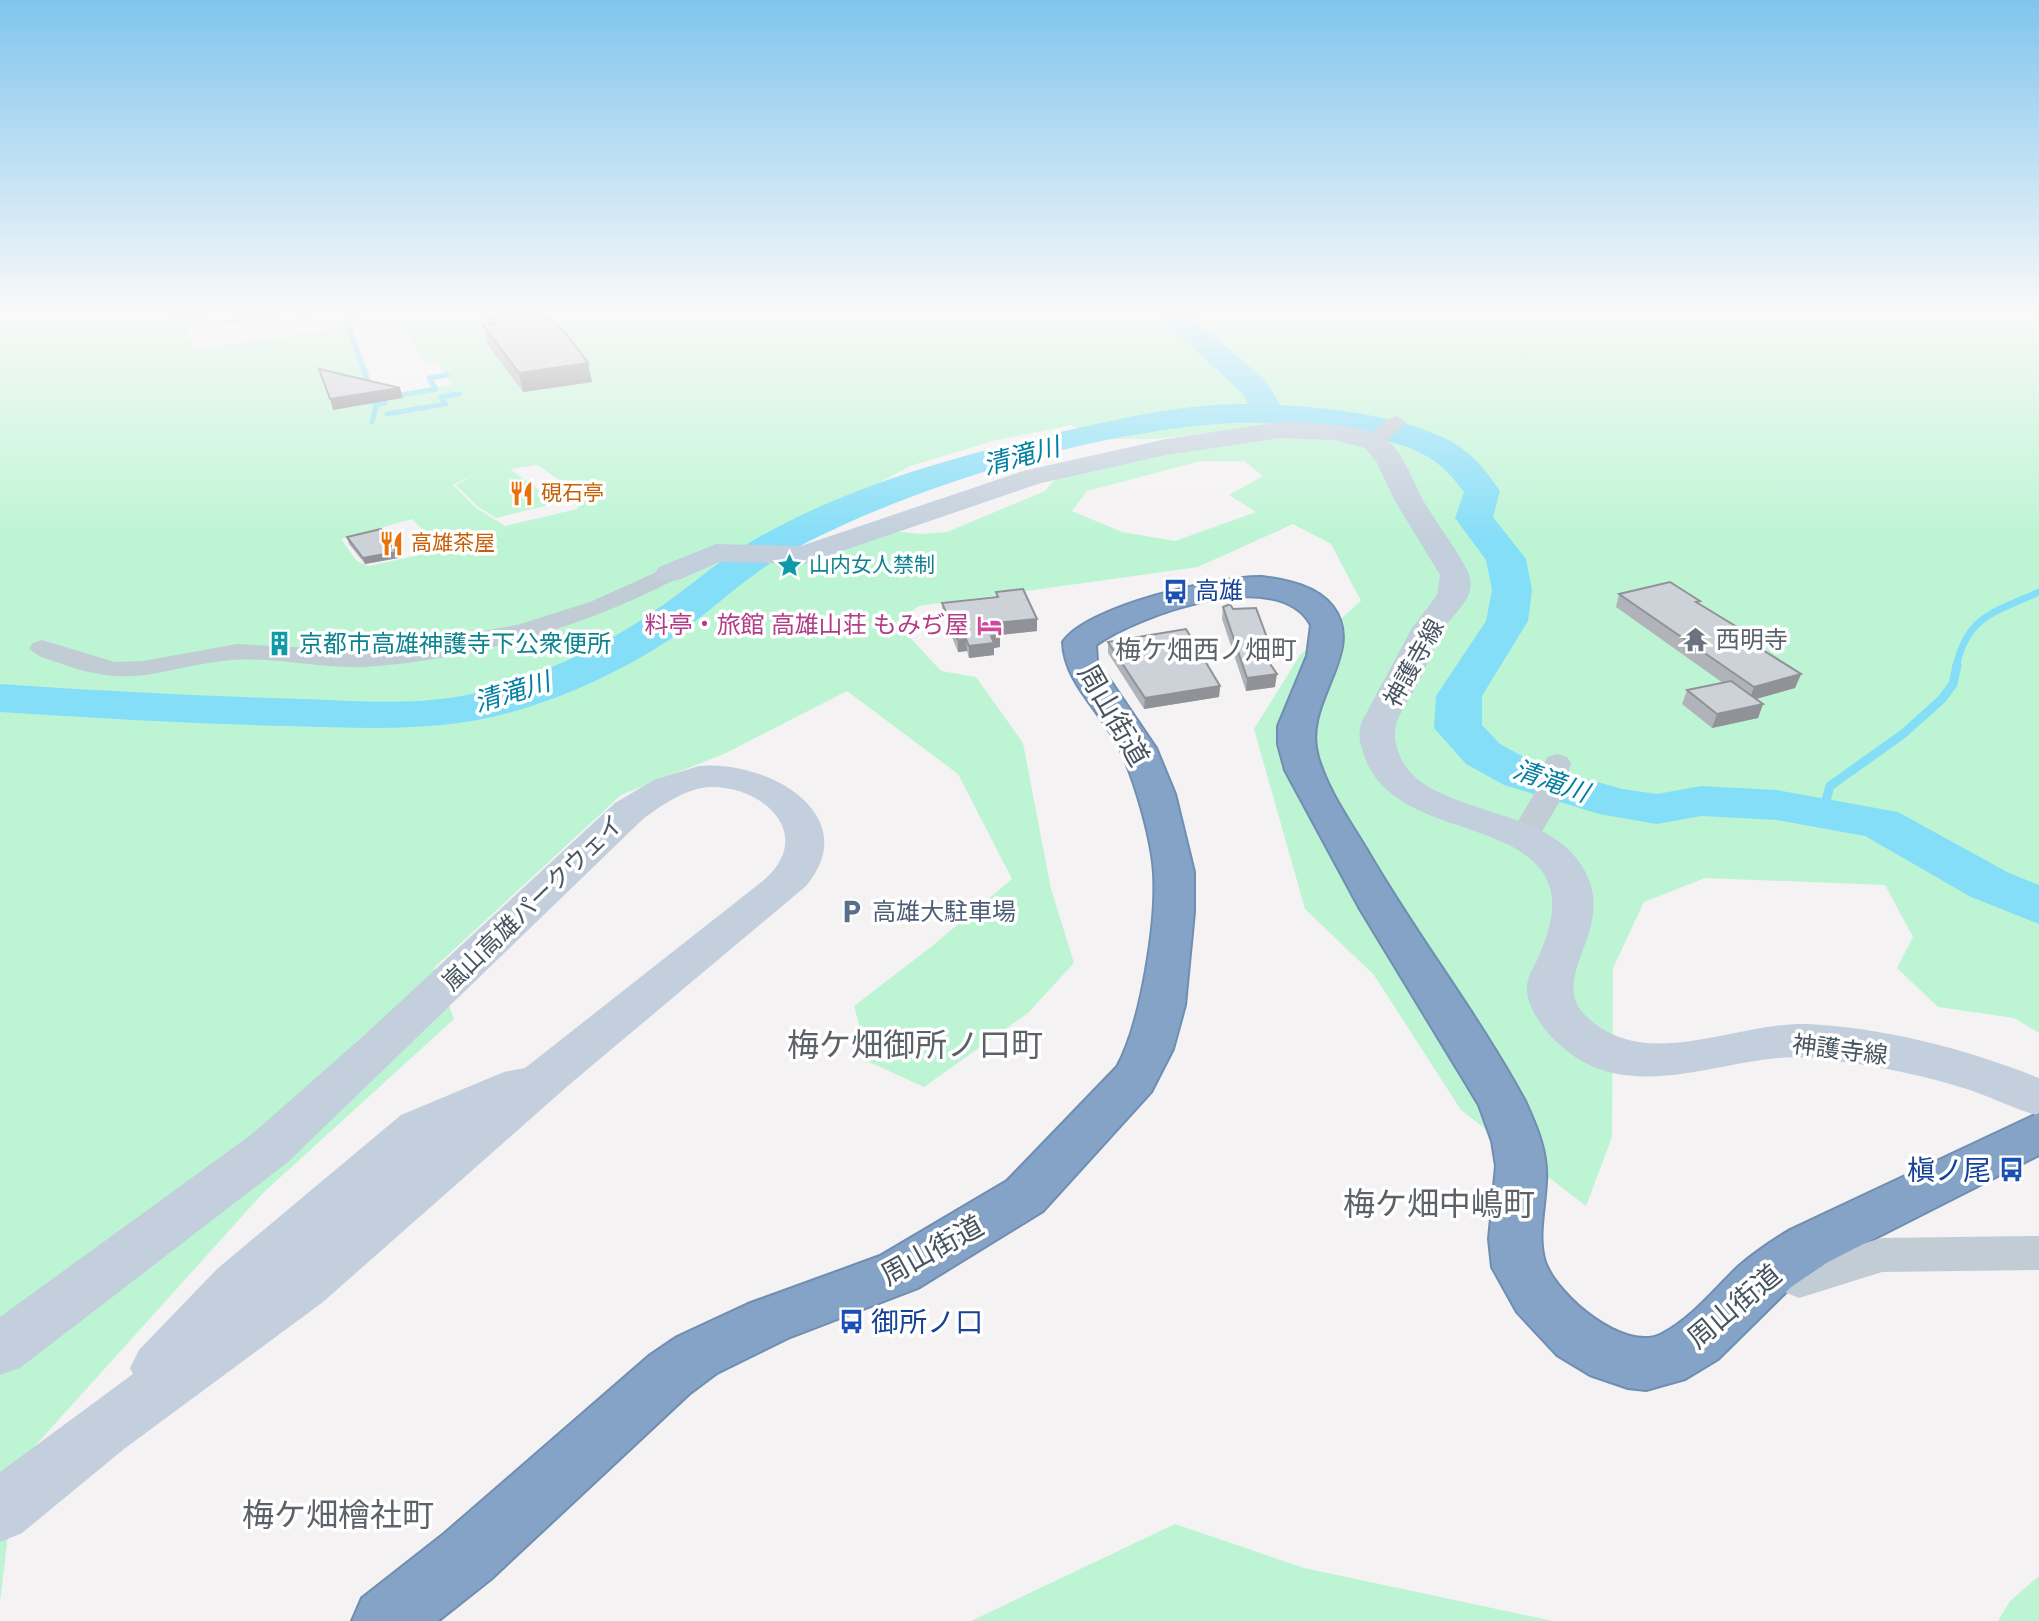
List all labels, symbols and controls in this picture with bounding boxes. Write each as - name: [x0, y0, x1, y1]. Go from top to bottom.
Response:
- water label: 清滝川: [978, 427, 1066, 483]
- place label: 硯石亭: [541, 478, 604, 506]
- restaurant icon: 硯石亭: [507, 479, 535, 507]
- place label: 高雄茶屋: [411, 528, 495, 556]
- restaurant icon: 高雄茶屋: [377, 529, 405, 557]
- place label: 山内女人禁制: [809, 550, 935, 578]
- place icon: 山内女人禁制: [775, 551, 803, 579]
- place label: 高雄: [1195, 573, 1243, 606]
- bus stop icon: 高雄: [1161, 577, 1189, 605]
- place label: 料亭・旅館 高雄山荘 もみぢ屋: [645, 607, 969, 640]
- hotel icon: 料亭・旅館 高雄山荘 もみぢ屋: [975, 611, 1003, 639]
- street label: 神護寺線: [1375, 612, 1450, 712]
- place label: 西明寺: [1716, 622, 1788, 655]
- place label: 京都市高雄神護寺下公衆便所: [299, 626, 611, 659]
- temple icon: 西明寺: [1682, 626, 1710, 654]
- building icon: 京都市高雄神護寺下公衆便所: [265, 630, 293, 658]
- district label: 梅ケ畑西ノ畑町: [1115, 631, 1297, 667]
- street label: 周山街道: [1070, 656, 1159, 773]
- water label: 清滝川: [469, 662, 557, 720]
- water label: 清滝川: [1509, 750, 1597, 811]
- street label: 嵐山高雄パークウェイ: [434, 807, 630, 997]
- place label: 高雄大駐車場: [872, 894, 1016, 927]
- parking icon: 高雄大駐車場: [838, 898, 866, 926]
- district label: 梅ケ畑御所ノ口町: [787, 1022, 1043, 1065]
- street label: 神護寺線: [1791, 1026, 1890, 1071]
- place label: 槇ノ尾: [1907, 1150, 1991, 1188]
- bus stop icon: 槇ノ尾: [1997, 1156, 2025, 1184]
- district label: 梅ケ畑中嶋町: [1343, 1181, 1535, 1224]
- street label: 周山街道: [873, 1205, 990, 1293]
- street label: 周山街道: [1678, 1255, 1788, 1356]
- place label: 御所ノ口: [871, 1302, 983, 1340]
- bus stop icon: 御所ノ口: [837, 1308, 865, 1336]
- district label: 梅ケ畑檜社町: [242, 1492, 434, 1535]

